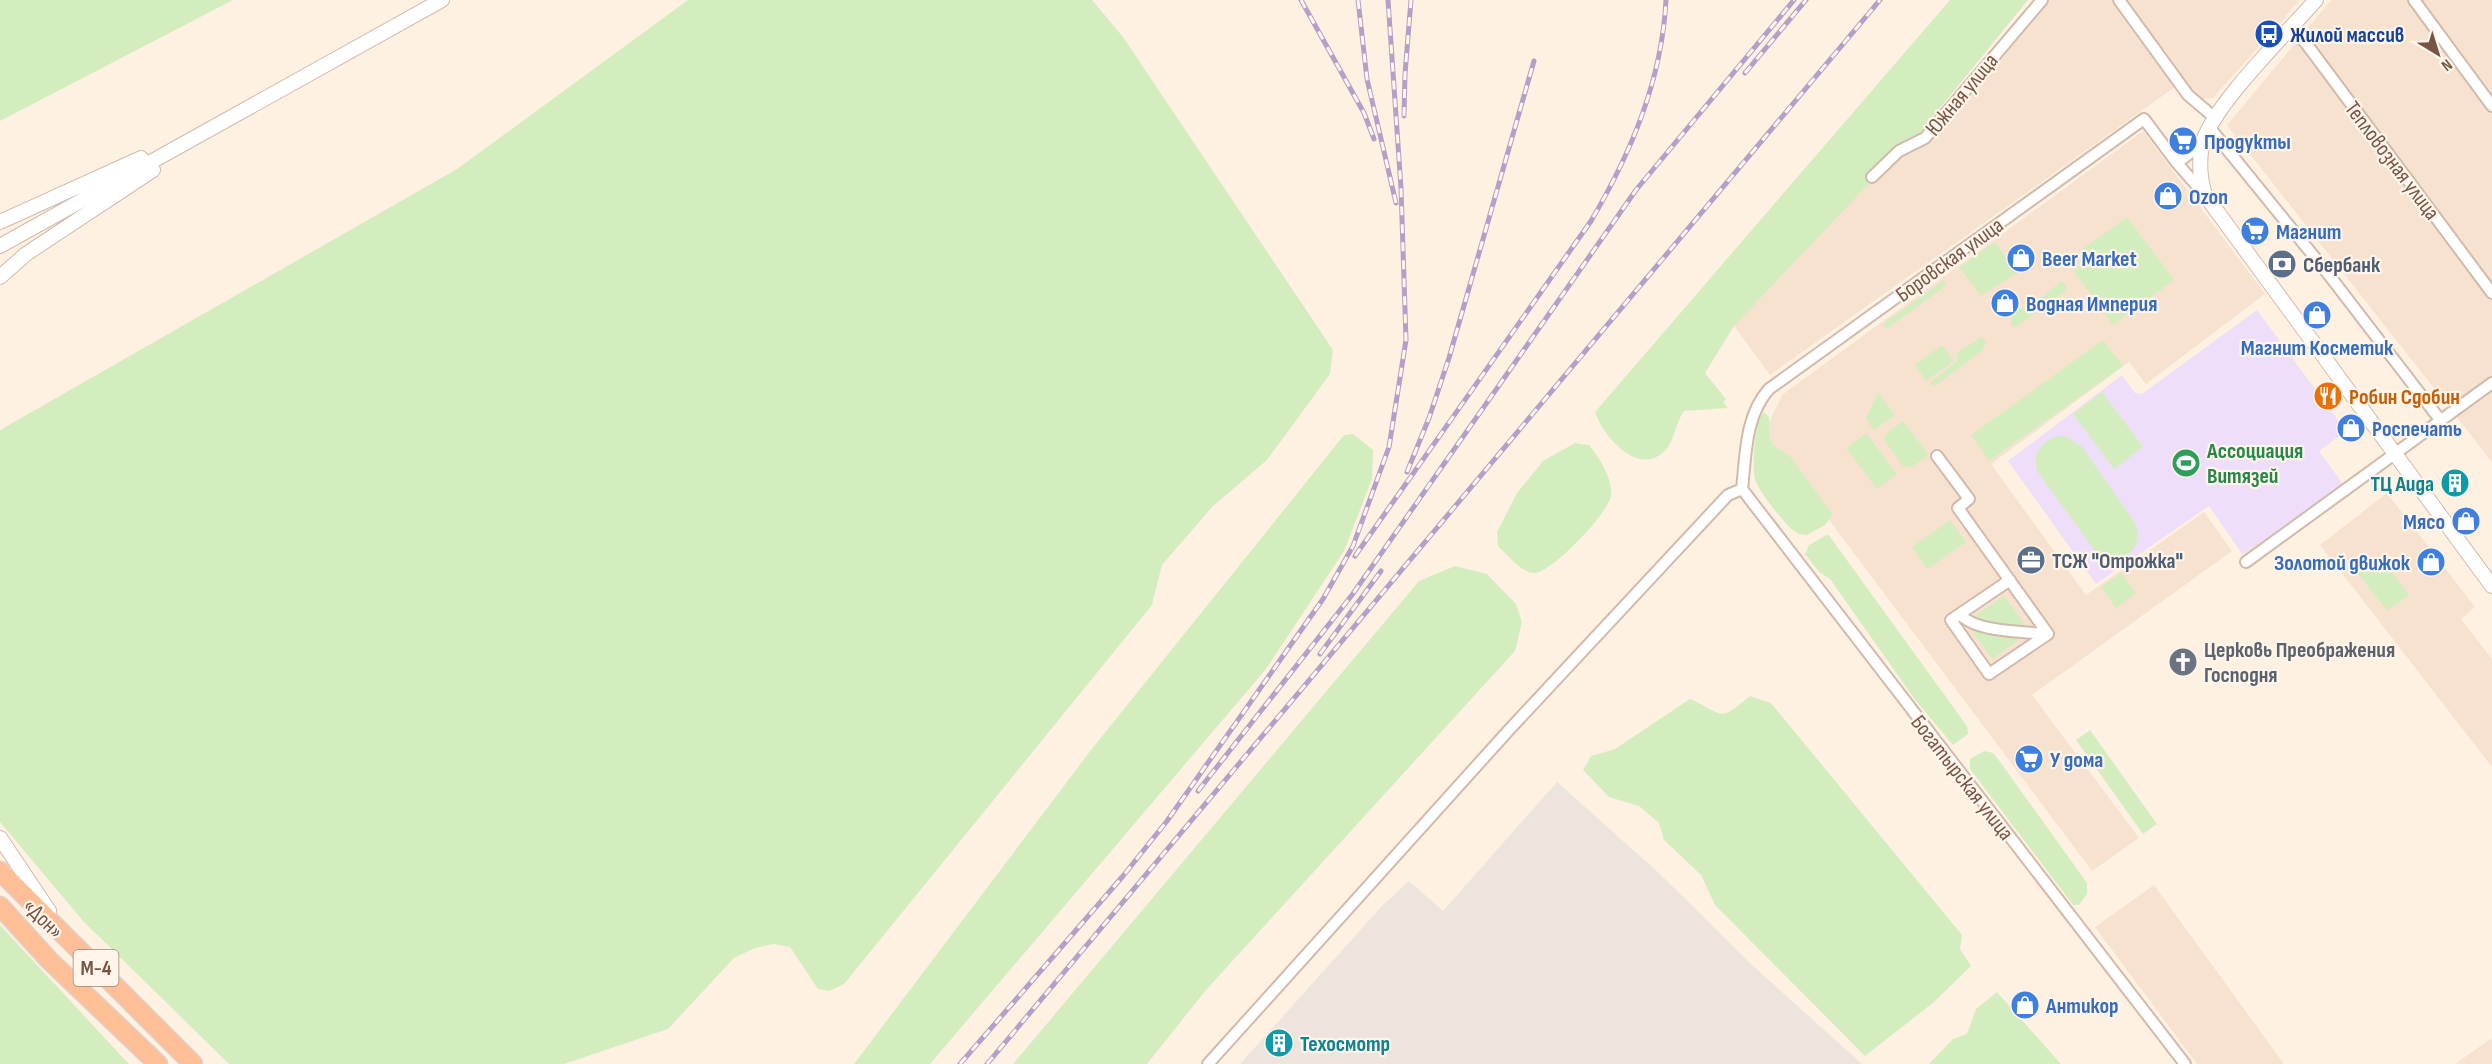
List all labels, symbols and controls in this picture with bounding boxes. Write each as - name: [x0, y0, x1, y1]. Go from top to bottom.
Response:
- bus stop icon: Жилой массив: [2253, 18, 2285, 50]
- place label: Жилой массив: [2290, 22, 2404, 49]
- north arrow: [2408, 24, 2468, 84]
- street label: Южная улица: [1920, 48, 2004, 142]
- text: N: [2437, 55, 2456, 75]
- street label: Тепловозная улица: [2338, 96, 2445, 226]
- supermarket icon: Продукты: [2167, 125, 2199, 157]
- place label: Продукты: [2204, 129, 2291, 156]
- shop icon: Ozon: [2152, 180, 2184, 212]
- place label: Ozon: [2189, 184, 2228, 211]
- street label: Боровская улица: [1891, 212, 2009, 308]
- supermarket icon: Магнит: [2239, 215, 2271, 247]
- place label: Магнит: [2276, 219, 2341, 246]
- shop icon: Beer Market: [2005, 242, 2037, 274]
- place label: Beer Market: [2042, 246, 2137, 273]
- bank icon: Сбербанк: [2266, 248, 2298, 280]
- place label: Сбербанк: [2303, 252, 2381, 279]
- shop icon: Водная Империя: [1989, 287, 2021, 319]
- place label: Водная Империя: [2026, 291, 2157, 318]
- shop icon: Магнит Косметик: [2301, 299, 2333, 331]
- place label: Магнит Косметик: [2241, 335, 2394, 362]
- restaurant icon: Робин Сдобин: [2312, 380, 2344, 412]
- place label: Робин Сдобин: [2349, 384, 2460, 411]
- shop icon: Роспечать: [2335, 412, 2367, 444]
- place label: Роспечать: [2372, 416, 2462, 443]
- place label: Ассоциация Витязей: [2206, 438, 2303, 490]
- sports icon: Ассоциация Витязей: [2170, 447, 2202, 479]
- building icon: ТЦ Аида: [2439, 467, 2471, 499]
- place label: ТЦ Аида: [2370, 471, 2434, 498]
- shop icon: Мясо: [2450, 505, 2482, 537]
- place label: Мясо: [2403, 509, 2445, 536]
- office icon: ТСЖ "Отрожка": [2015, 544, 2047, 576]
- shop icon: Золотой движок: [2415, 546, 2447, 578]
- place label: ТСЖ "Отрожка": [2052, 548, 2183, 575]
- place label: Золотой движок: [2274, 550, 2411, 577]
- place label: Церковь Преображения Господня: [2204, 637, 2395, 689]
- church icon: Церковь Преображения Господня: [2167, 646, 2199, 678]
- street label: Богатырская улица: [1904, 710, 2019, 846]
- supermarket icon: У дома: [2013, 743, 2045, 775]
- place label: У дома: [2050, 747, 2103, 774]
- street label: «Дон»: [17, 893, 69, 945]
- road number: М-4: [74, 950, 118, 986]
- shop icon: Антикор: [2009, 989, 2041, 1021]
- place label: Антикор: [2045, 993, 2119, 1020]
- building icon: Техосмотр: [1263, 1027, 1295, 1059]
- place label: Техосмотр: [1300, 1031, 1390, 1058]

